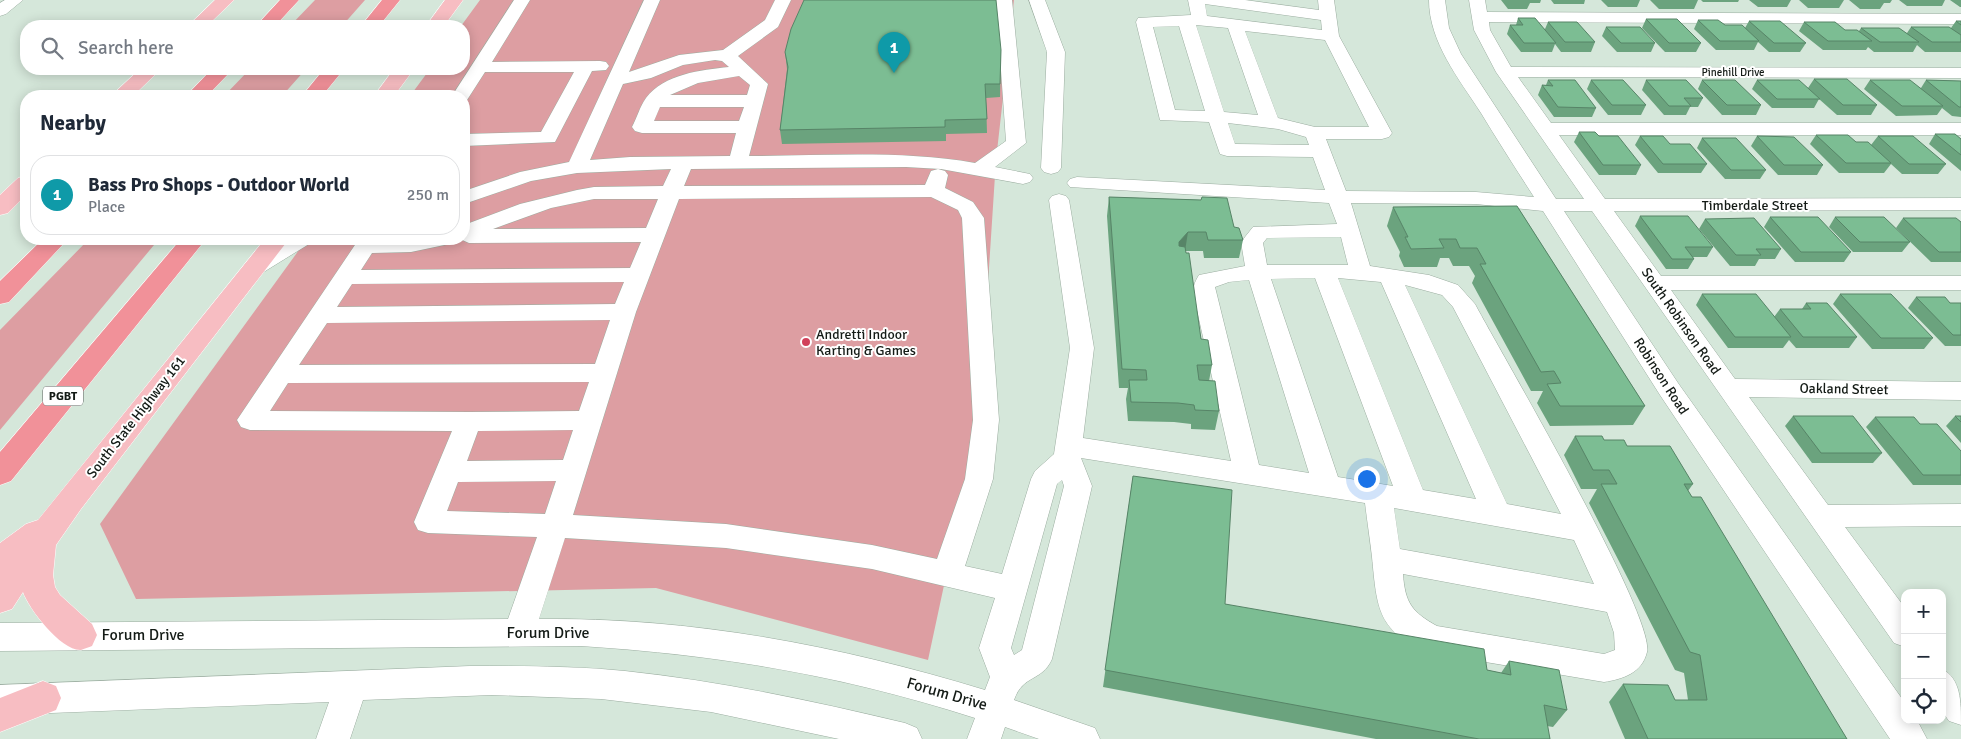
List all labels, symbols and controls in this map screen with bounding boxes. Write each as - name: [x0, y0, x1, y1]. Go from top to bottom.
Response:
- search box: [20, 20, 470, 75]
- pin: 1: [878, 32, 910, 73]
- icon: search: [38, 34, 66, 62]
- text: Search here: [78, 36, 174, 60]
- street label: Pinehill Drive: [1701, 66, 1765, 79]
- text: Nearby: [40, 110, 106, 136]
- text: Bass Pro Shops - Outdoor World: [88, 173, 350, 197]
- text: 1: [53, 185, 61, 205]
- text: 250 m: [407, 185, 449, 205]
- text: Place: [88, 197, 125, 217]
- street label: Timberdale Street: [1702, 197, 1808, 214]
- street label: South Robinson Road: [1638, 264, 1724, 378]
- place label: Andretti Indoor Karting & Games: [816, 326, 916, 359]
- street label: Robinson Road: [1630, 334, 1692, 418]
- marker: Andretti Indoor Karting & Games: [800, 336, 812, 348]
- street label: South State Highway 161: [83, 353, 189, 481]
- street label: Oakland Street: [1799, 380, 1889, 398]
- road number: PGBT: [43, 386, 83, 406]
- your location: [1354, 466, 1380, 492]
- map controls: [1901, 589, 1946, 724]
- button: +: [1901, 589, 1946, 634]
- street label: Forum Drive: [507, 623, 589, 643]
- street label: Forum Drive: [102, 625, 184, 645]
- button: −: [1901, 634, 1946, 679]
- street label: Forum Drive: [904, 673, 990, 715]
- button: locate: [1901, 679, 1946, 724]

